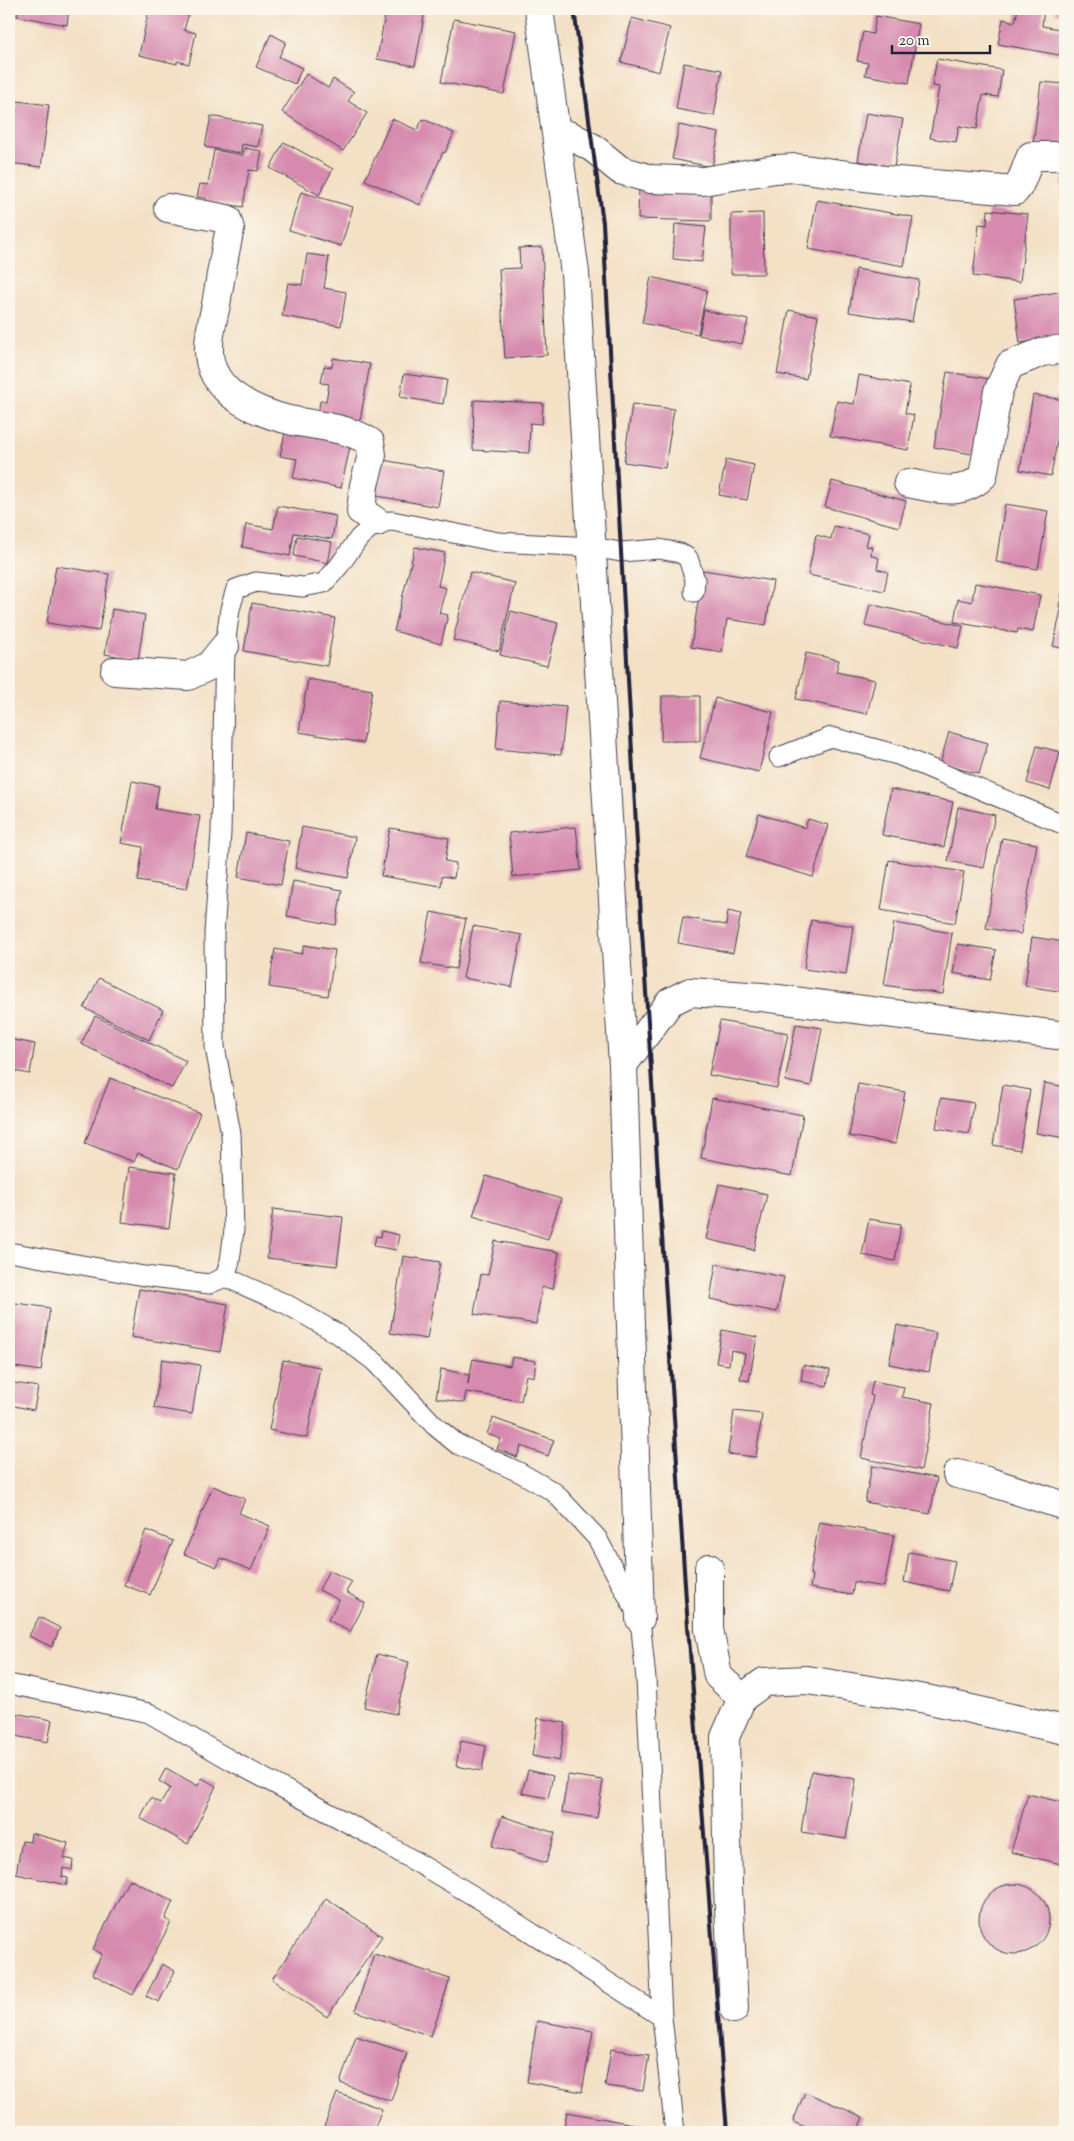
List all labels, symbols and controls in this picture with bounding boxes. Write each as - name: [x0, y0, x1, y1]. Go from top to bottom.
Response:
- scale bar: [892, 22, 989, 54]
- text: 20 m: [899, 31, 930, 52]

